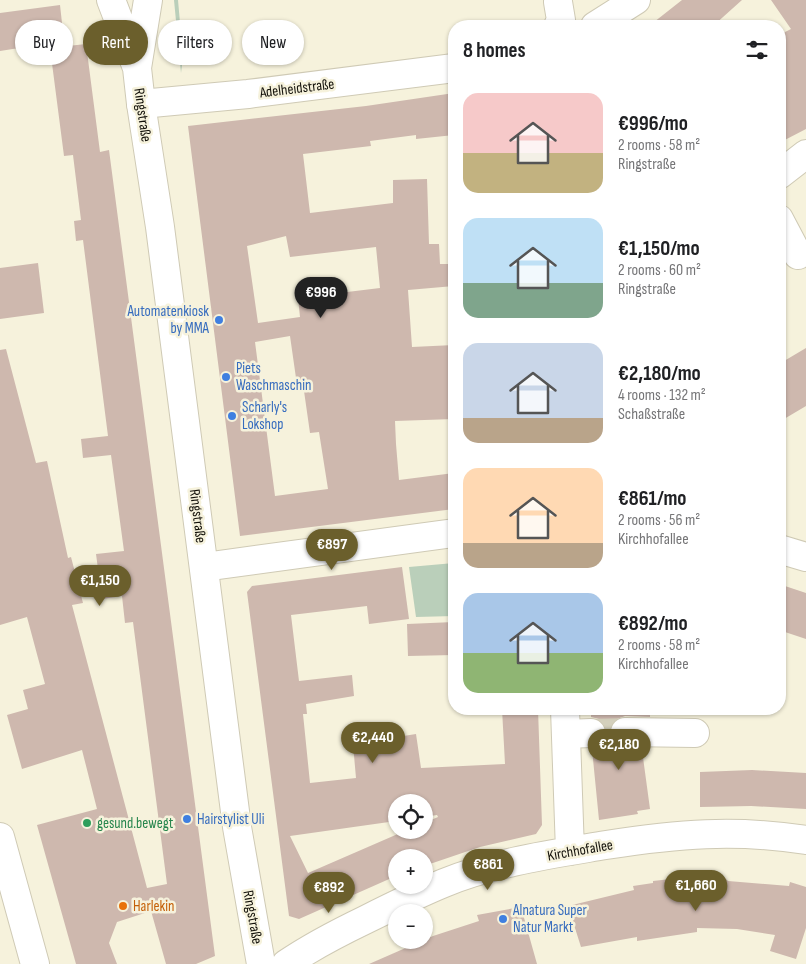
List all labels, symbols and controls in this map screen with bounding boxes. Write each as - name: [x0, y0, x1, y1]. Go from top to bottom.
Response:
- chip: Buy: [15, 20, 73, 65]
- chip: Rent: [83, 20, 148, 65]
- chip: Filters: [158, 20, 232, 65]
- chip: New: [242, 20, 304, 65]
- icon: filters: [743, 36, 771, 64]
- text: 8 homes: [463, 38, 526, 63]
- street label: Adelheidstraße: [258, 75, 335, 103]
- street label: Ringstraße: [129, 87, 156, 143]
- text: €996/mo: [618, 111, 688, 136]
- icon: home: [503, 113, 563, 173]
- text: 2 rooms · 58 m²: [618, 136, 700, 155]
- text: Ringstraße: [618, 155, 676, 174]
- text: €1,150/mo: [618, 236, 700, 261]
- icon: home: [503, 238, 563, 298]
- text: 2 rooms · 60 m²: [618, 261, 701, 280]
- pin: €996: [291, 276, 351, 319]
- text: Ringstraße: [618, 280, 676, 299]
- text: €996: [306, 283, 336, 302]
- place label: Automatenkiosk by MMA: [126, 302, 210, 338]
- marker: Automatenkiosk by MMA: [213, 314, 225, 326]
- place label: Piets Waschmaschin: [236, 359, 311, 395]
- text: €2,180/mo: [618, 361, 701, 386]
- icon: home: [503, 363, 563, 423]
- marker: Piets Waschmaschin: [220, 371, 232, 383]
- text: 4 rooms · 132 m²: [618, 386, 706, 405]
- place label: Scharly's Lokshop: [242, 398, 287, 434]
- text: Schaßstraße: [618, 405, 685, 424]
- marker: Scharly's Lokshop: [226, 410, 238, 422]
- text: €861/mo: [618, 486, 687, 511]
- street label: Ringstraße: [185, 488, 210, 544]
- icon: home: [503, 488, 563, 548]
- text: 2 rooms · 56 m²: [618, 511, 700, 530]
- pin: €897: [302, 528, 362, 571]
- text: Kirchhofallee: [618, 530, 689, 549]
- text: €897: [317, 535, 347, 554]
- pin: €1,150: [59, 564, 141, 607]
- text: €1,150: [80, 571, 120, 590]
- text: €892/mo: [618, 611, 688, 636]
- icon: home: [503, 613, 563, 673]
- text: 2 rooms · 58 m²: [618, 636, 700, 655]
- text: Kirchhofallee: [618, 655, 689, 674]
- pin: €2,440: [332, 722, 414, 764]
- text: €2,440: [352, 728, 394, 747]
- pin: €2,180: [578, 728, 660, 771]
- text: €2,180: [599, 735, 639, 754]
- map controls: [388, 794, 433, 949]
- button: locate: [388, 794, 433, 839]
- place label: Hairstylist Uli: [197, 810, 265, 829]
- marker: Hairstylist Uli: [181, 813, 193, 825]
- place label: gesund.bewegt: [97, 814, 174, 833]
- marker: gesund.bewegt: [81, 817, 93, 829]
- street label: Kirchhofallee: [546, 835, 614, 866]
- pin: €861: [458, 848, 518, 891]
- button: +: [388, 849, 433, 894]
- text: €861: [473, 855, 503, 874]
- pin: €1,660: [655, 870, 737, 912]
- pin: €892: [299, 872, 359, 914]
- text: €1,660: [675, 876, 717, 895]
- text: €892: [314, 878, 344, 897]
- street label: Ringstraße: [238, 889, 267, 945]
- place label: Harlekin: [133, 897, 174, 916]
- marker: Harlekin: [117, 900, 129, 912]
- place label: Alnatura Super Natur Markt: [512, 901, 588, 937]
- button: −: [388, 904, 433, 949]
- marker: Alnatura Super Natur Markt: [497, 913, 509, 925]

